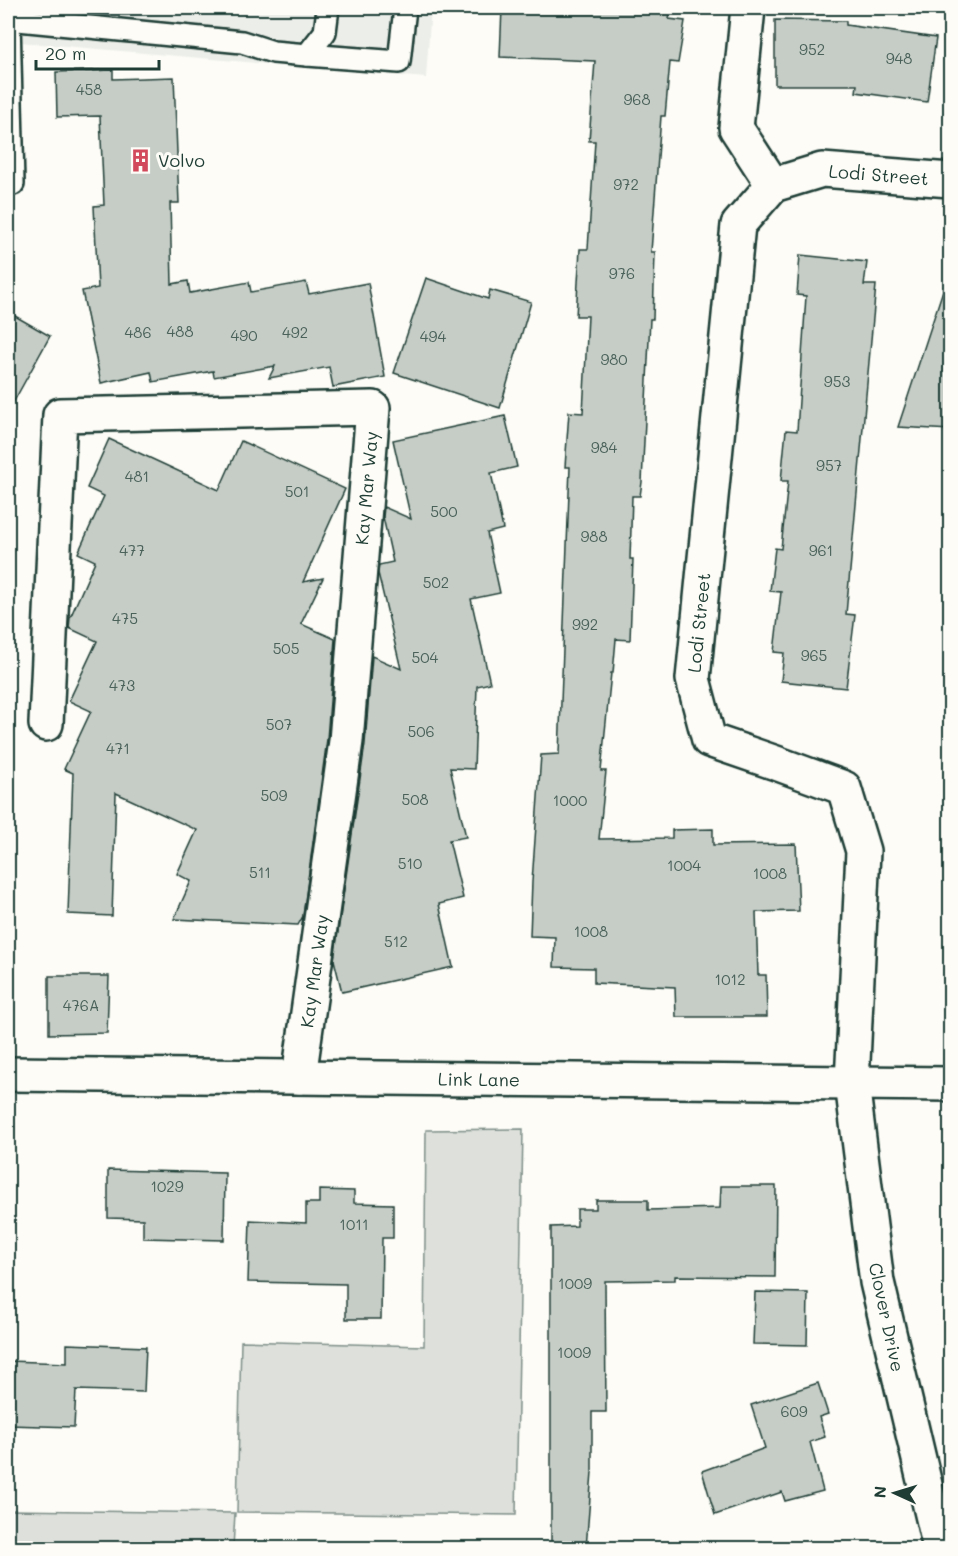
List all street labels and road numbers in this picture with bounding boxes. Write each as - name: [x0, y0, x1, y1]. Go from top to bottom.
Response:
- street label: Lodi Street: [828, 159, 930, 190]
- street label: Kay Mar Way: [349, 430, 383, 546]
- street label: Lodi Street: [682, 572, 715, 674]
- street label: Kay Mar Way: [294, 913, 334, 1029]
- street label: Link Lane: [438, 1067, 520, 1091]
- street label: Clover Drive: [864, 1260, 910, 1374]

